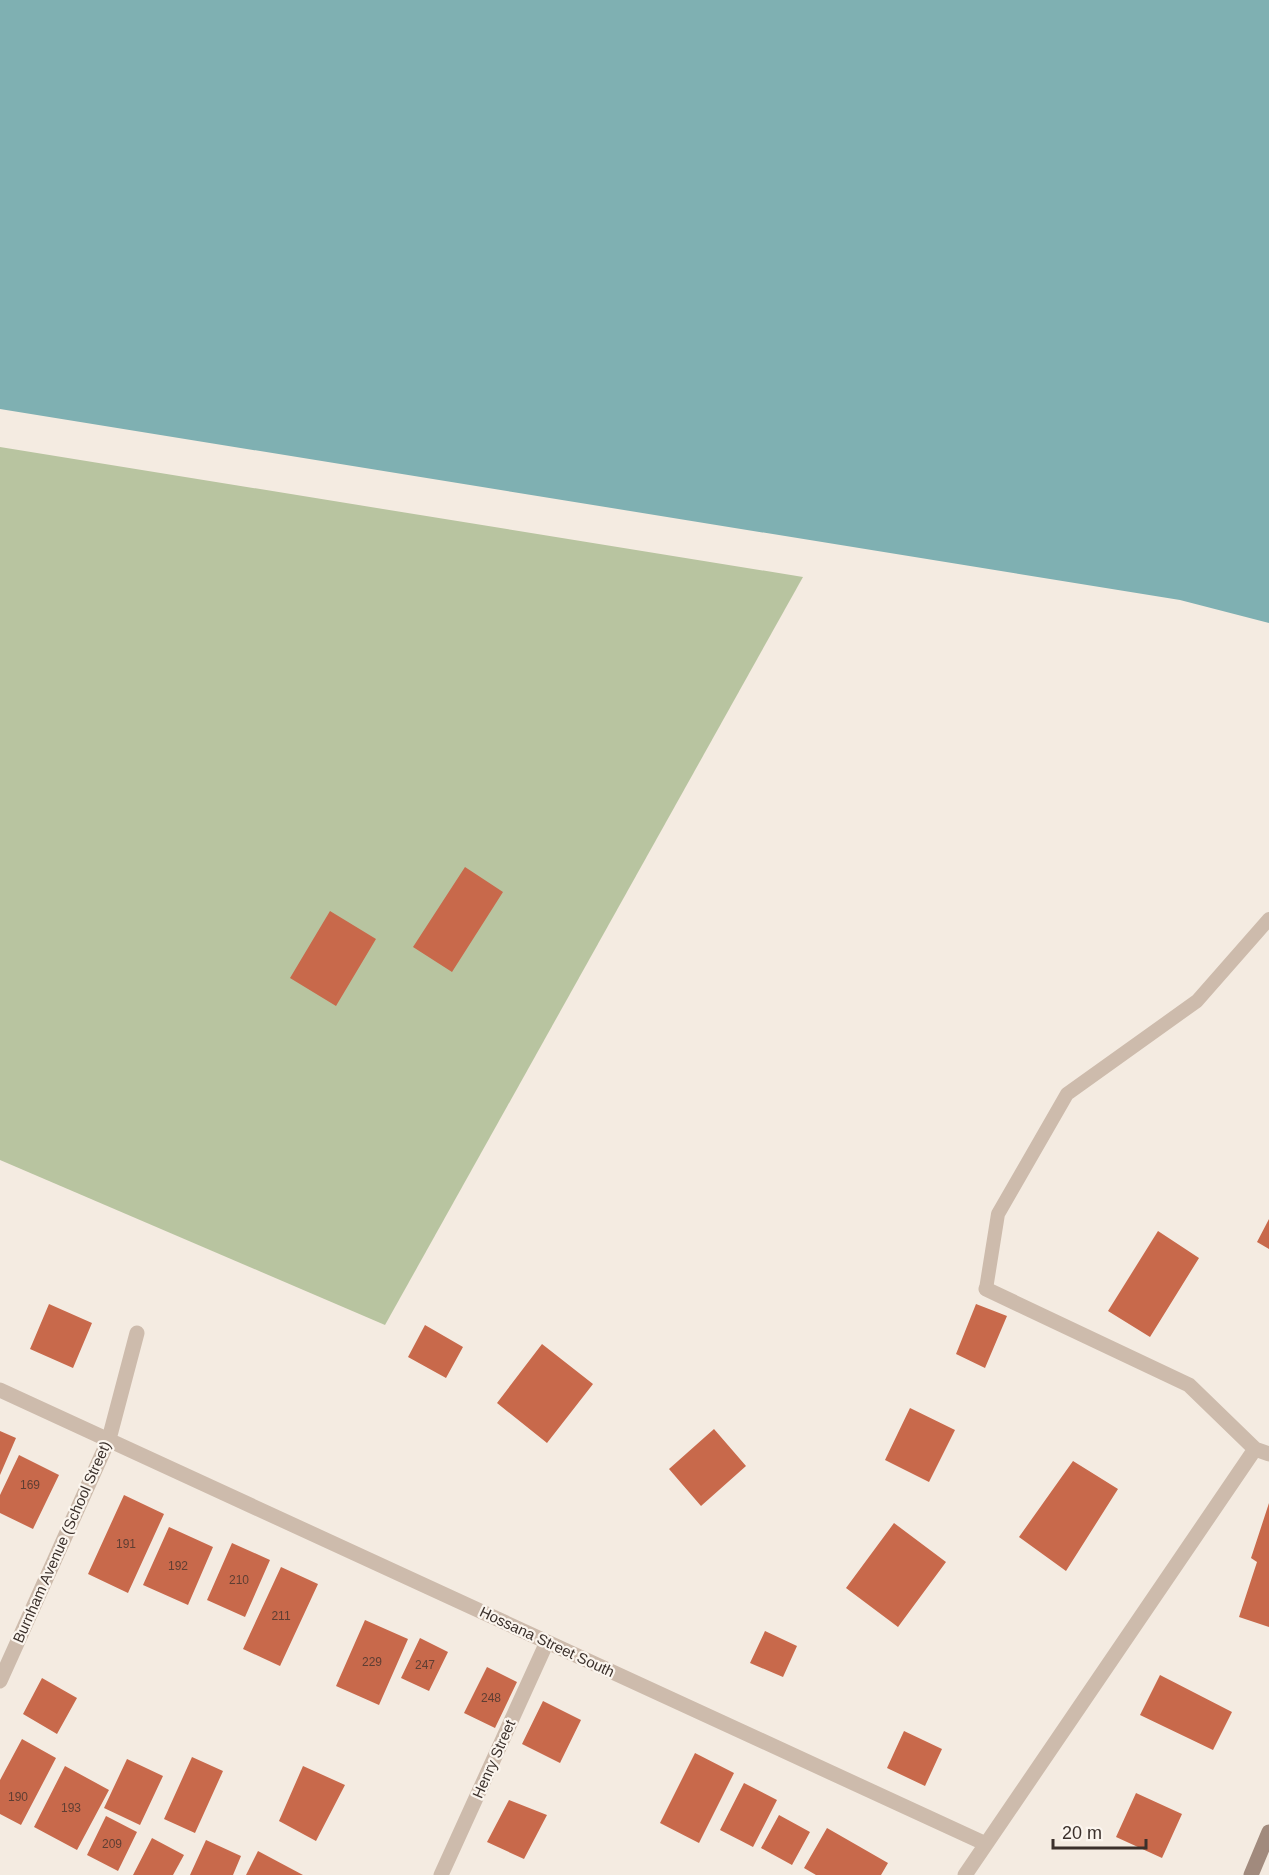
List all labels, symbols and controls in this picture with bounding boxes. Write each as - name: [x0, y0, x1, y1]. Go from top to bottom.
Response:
- street label: Burnham Avenue (School Street): [9, 1438, 114, 1645]
- house number: 169: [20, 1478, 40, 1492]
- house number: 191: [116, 1537, 136, 1551]
- house number: 192: [168, 1559, 188, 1573]
- house number: 210: [229, 1573, 249, 1587]
- street label: Hossana Street South: [477, 1603, 617, 1680]
- house number: 211: [271, 1609, 291, 1623]
- house number: 229: [362, 1655, 382, 1669]
- house number: 247: [415, 1658, 435, 1672]
- house number: 248: [481, 1691, 501, 1705]
- street label: Henry Street: [469, 1716, 519, 1801]
- house number: 190: [8, 1790, 28, 1804]
- house number: 193: [61, 1801, 81, 1815]
- scale bar: [1053, 1812, 1146, 1850]
- text: 20 m: [1062, 1823, 1102, 1843]
- house number: 209: [102, 1837, 122, 1851]

